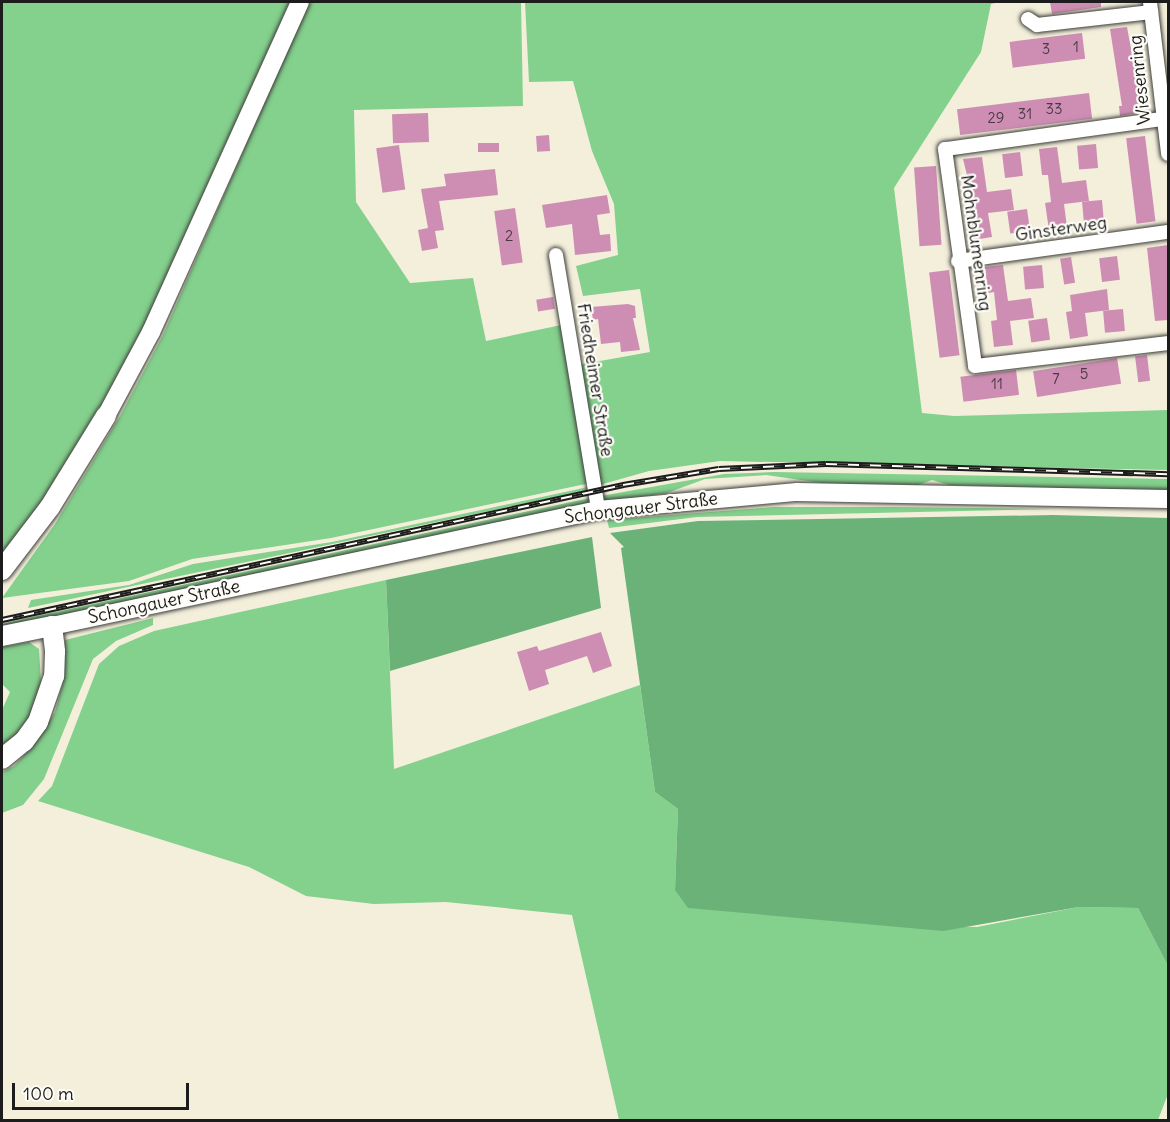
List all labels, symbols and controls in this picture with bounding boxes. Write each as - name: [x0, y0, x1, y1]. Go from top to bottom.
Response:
- street label: Wiesenring: [1125, 34, 1155, 126]
- house number: 1: [1073, 38, 1079, 56]
- house number: 3: [1042, 40, 1050, 58]
- house number: 33: [1045, 100, 1063, 118]
- house number: 31: [1018, 105, 1032, 123]
- house number: 29: [988, 109, 1004, 127]
- street label: Mohnblumenring: [956, 173, 996, 313]
- street label: Ginsterweg: [1014, 212, 1108, 246]
- house number: 2: [505, 227, 513, 245]
- street label: Friedheimer Straße: [572, 302, 618, 458]
- house number: 5: [1080, 365, 1088, 383]
- house number: 7: [1052, 370, 1060, 388]
- house number: 11: [991, 375, 1003, 393]
- street label: Schongauer Straße: [563, 488, 719, 528]
- street label: Schongauer Straße: [86, 575, 242, 629]
- scale bar: [15, 1071, 192, 1109]
- text: 100 m: [23, 1082, 74, 1105]

